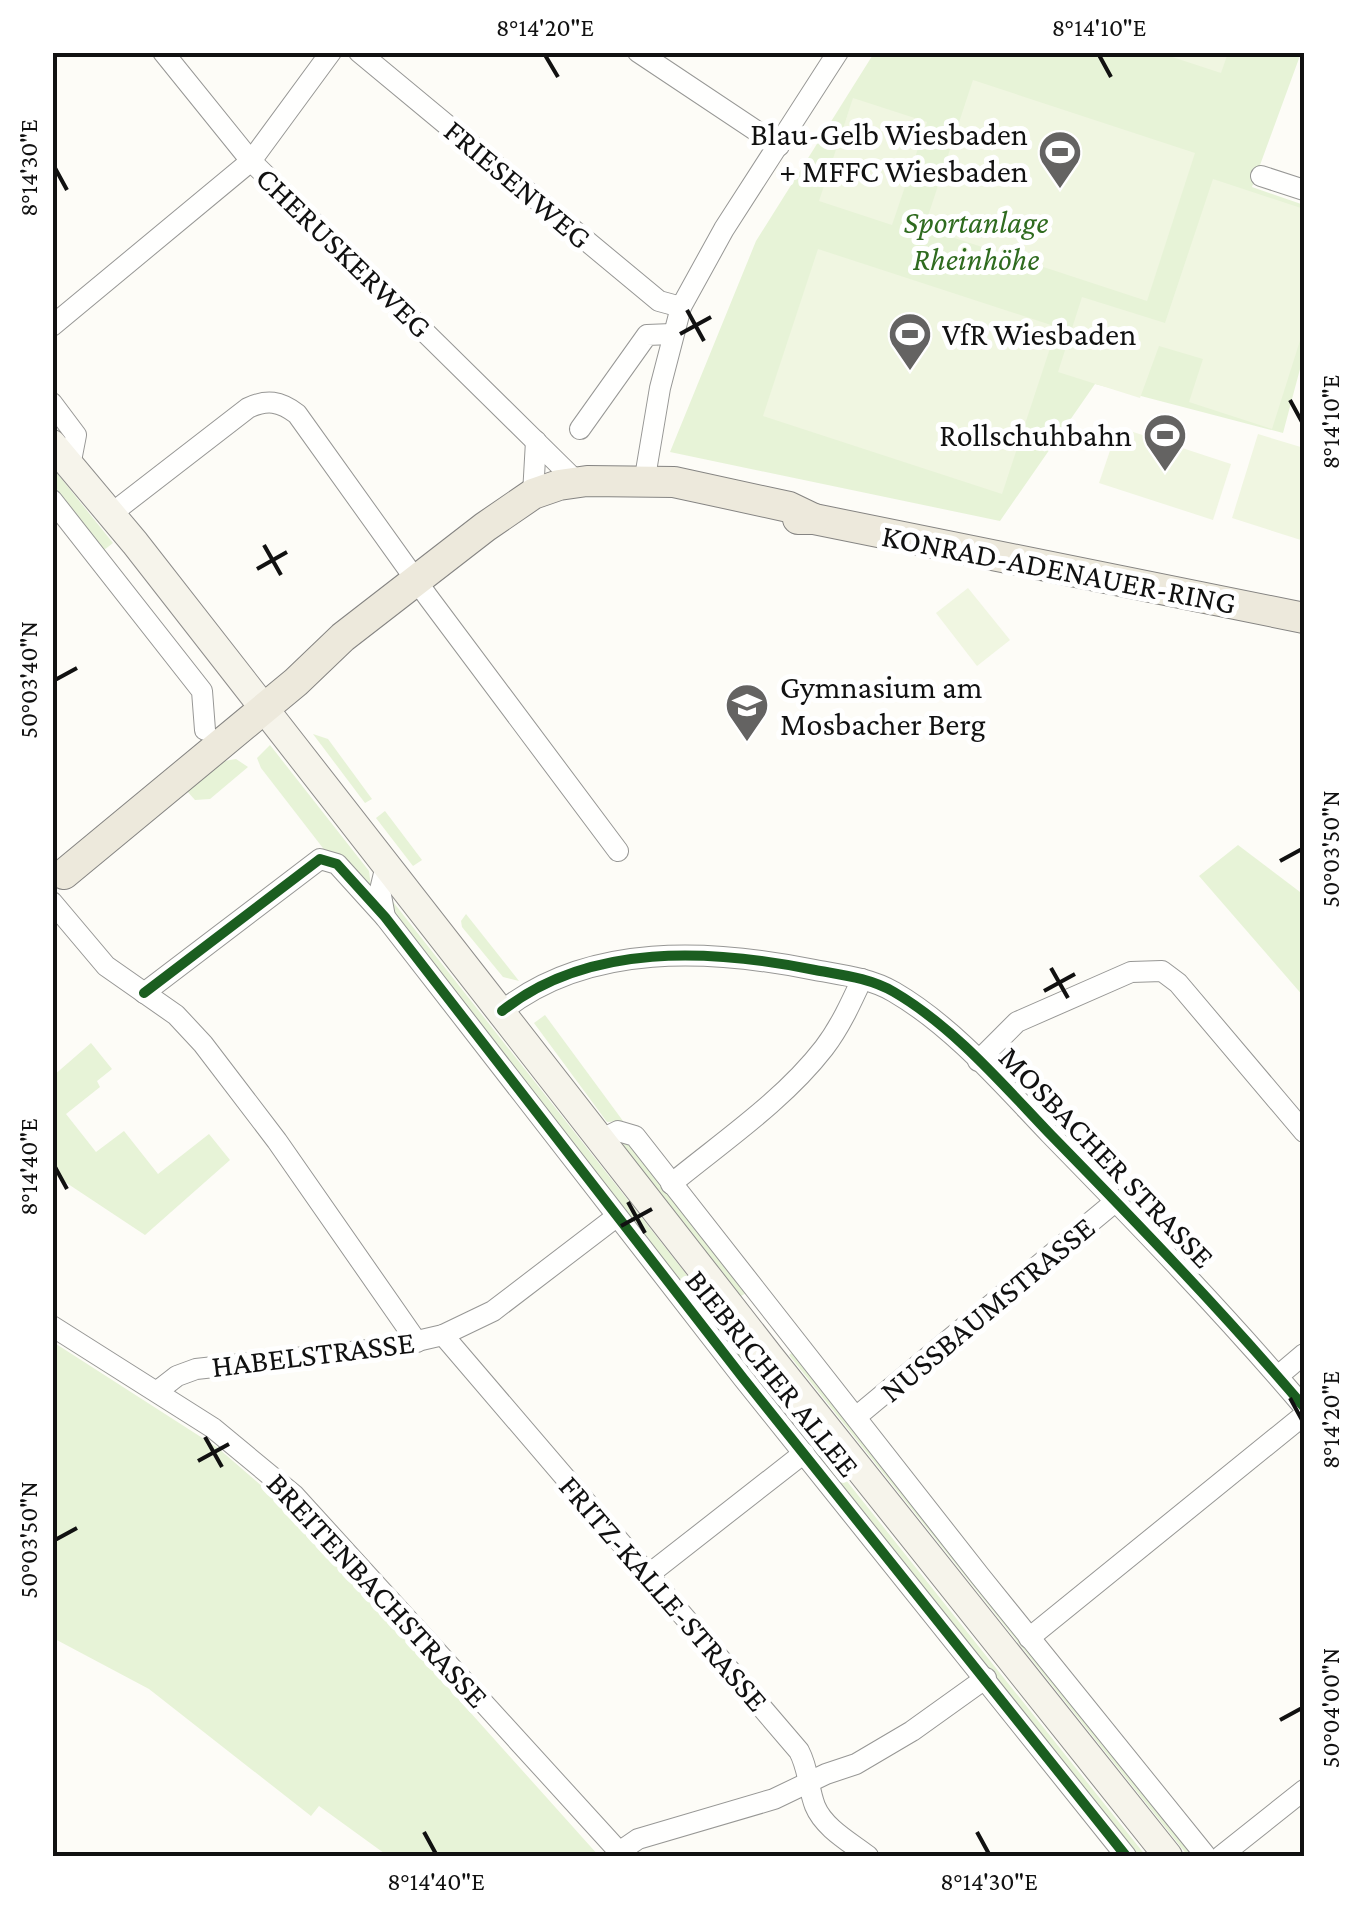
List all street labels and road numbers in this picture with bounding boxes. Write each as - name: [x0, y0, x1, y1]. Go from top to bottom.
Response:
- street label: FRIESENWEG: [437, 112, 599, 256]
- street label: CHERUSKERWEG: [249, 159, 439, 345]
- street label: KONRAD-ADENAUER-RING: [879, 517, 1239, 621]
- street label: MOSBACHER STRASSE: [992, 1039, 1222, 1275]
- street label: NUSSBAUMSTRASSE: [873, 1209, 1101, 1409]
- street label: BIEBRICHER ALLEE: [679, 1262, 867, 1484]
- street label: HABELSTRASSE: [209, 1324, 417, 1384]
- street label: BREITENBACHSTRASSE: [260, 1465, 496, 1715]
- street label: FRITZ-KALLE-STRASSE: [552, 1468, 776, 1718]

